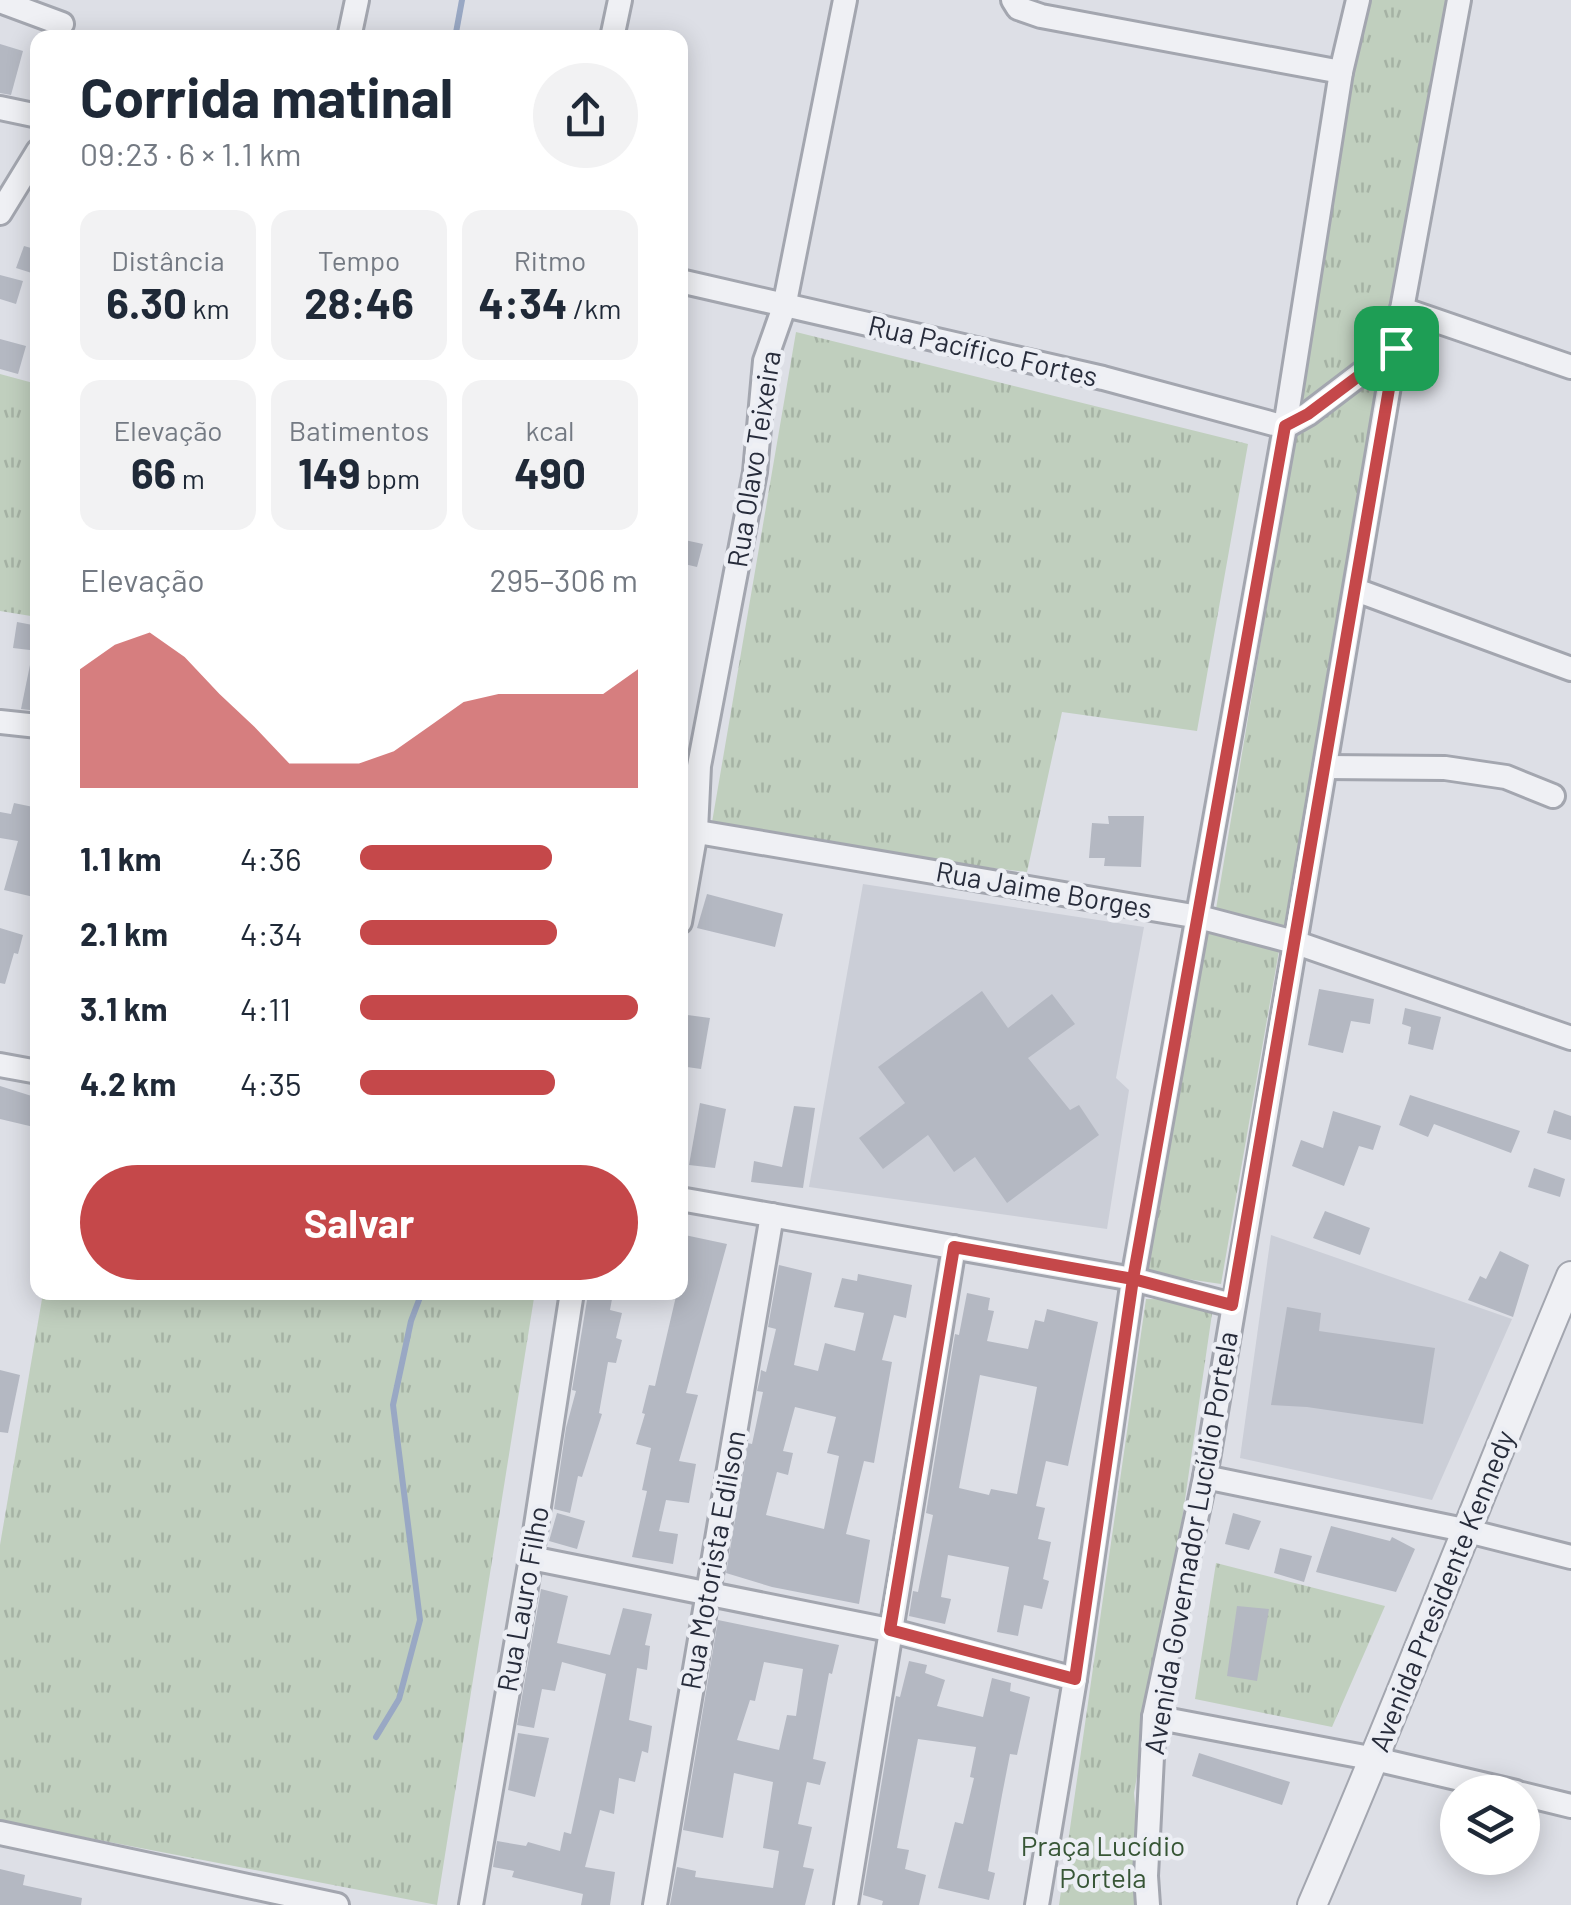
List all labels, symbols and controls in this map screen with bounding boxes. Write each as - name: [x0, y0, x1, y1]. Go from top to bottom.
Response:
- text: Corrida matinal: [80, 63, 453, 129]
- button: share: [533, 63, 638, 168]
- text: 09:23 · 6 × 1.1 km: [80, 134, 302, 172]
- text: Distância: [111, 243, 225, 277]
- text: Tempo: [318, 243, 400, 277]
- text: Ritmo: [514, 243, 586, 277]
- text: 6.30: [106, 277, 187, 327]
- text: 28:46: [304, 277, 414, 327]
- text: 4:34: [479, 277, 567, 327]
- text: km: [187, 291, 230, 325]
- text: /km: [567, 291, 621, 325]
- pin: [1354, 306, 1439, 391]
- street label: Rua Pacífico Fortes: [865, 307, 1101, 393]
- icon: arrive: [1369, 321, 1424, 376]
- street label: Rua Olavo Teixeira: [719, 348, 787, 570]
- text: Elevação: [113, 413, 223, 447]
- text: Batimentos: [289, 413, 429, 447]
- text: kcal: [526, 413, 574, 447]
- text: 66: [131, 447, 176, 497]
- text: 149: [298, 447, 361, 497]
- text: 490: [514, 447, 586, 497]
- text: m: [176, 461, 205, 495]
- text: bpm: [361, 461, 420, 495]
- text: Elevação: [80, 560, 205, 598]
- text: 295–306 m: [489, 560, 638, 598]
- text: 1.1 km: [80, 839, 161, 877]
- text: 4:36: [240, 839, 301, 877]
- street label: Rua Jaime Borges: [933, 853, 1155, 925]
- text: 2.1 km: [80, 914, 168, 952]
- text: 4:34: [240, 914, 303, 952]
- text: 3.1 km: [80, 989, 167, 1027]
- text: 4:11: [240, 989, 291, 1027]
- text: 4.2 km: [80, 1064, 176, 1102]
- text: 4:35: [240, 1064, 301, 1102]
- button: Salvar: [80, 1165, 638, 1280]
- street label: Avenida Governador Lucídio Portela: [1136, 1329, 1244, 1757]
- street label: Avenida Presidente Kennedy: [1361, 1425, 1521, 1756]
- street label: Rua Motorista Edilson: [672, 1428, 752, 1692]
- street label: Rua Lauro Filho: [489, 1503, 555, 1694]
- map controls: [1440, 1775, 1540, 1875]
- button: layers: [1440, 1775, 1540, 1875]
- park label: Praça Lucídio Portela: [1021, 1828, 1185, 1894]

